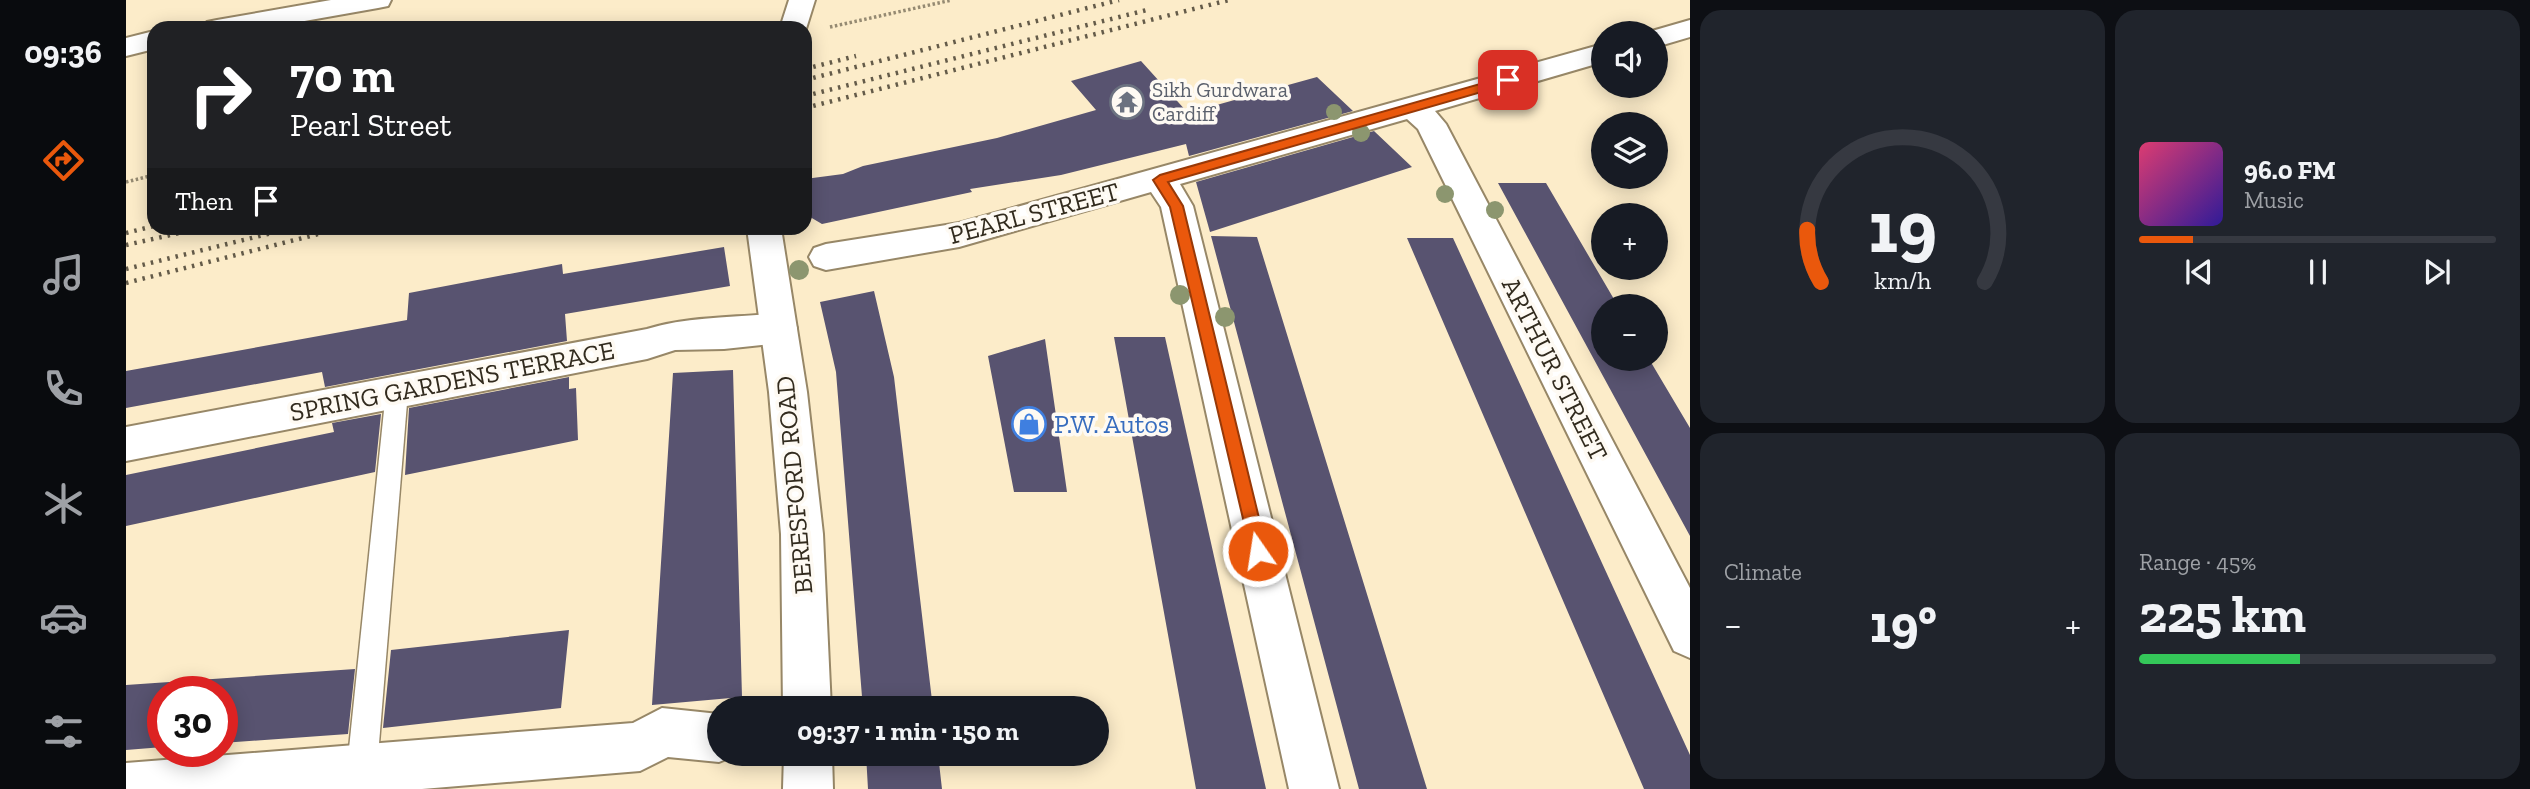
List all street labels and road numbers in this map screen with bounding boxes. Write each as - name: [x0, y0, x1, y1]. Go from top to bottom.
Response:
- street label: PEARL STREET: [945, 175, 1123, 251]
- street label: ARTHUR STREET: [1495, 272, 1615, 466]
- street label: SPRING GARDENS TERRACE: [287, 334, 617, 428]
- street label: BERESFORD ROAD: [769, 375, 819, 595]

